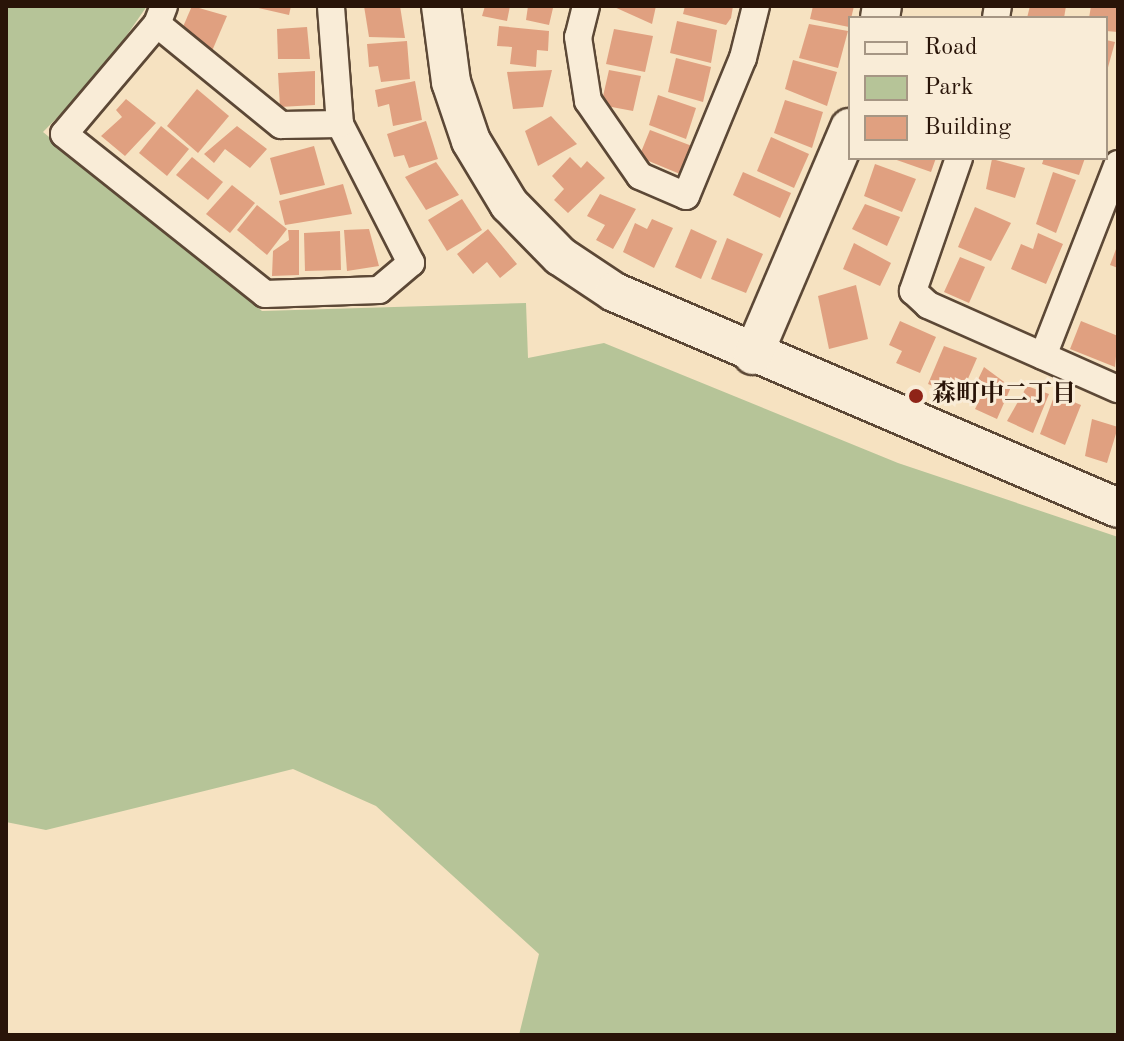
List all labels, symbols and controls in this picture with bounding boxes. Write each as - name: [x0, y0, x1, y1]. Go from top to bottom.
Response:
- legend: [848, 16, 1108, 160]
- text: Road: [924, 36, 977, 60]
- text: Park: [924, 76, 973, 100]
- text: Building: [924, 116, 1011, 140]
- place label: 森町中二丁目: [932, 382, 1076, 410]
- marker: 森町中二丁目: [907, 387, 925, 405]

